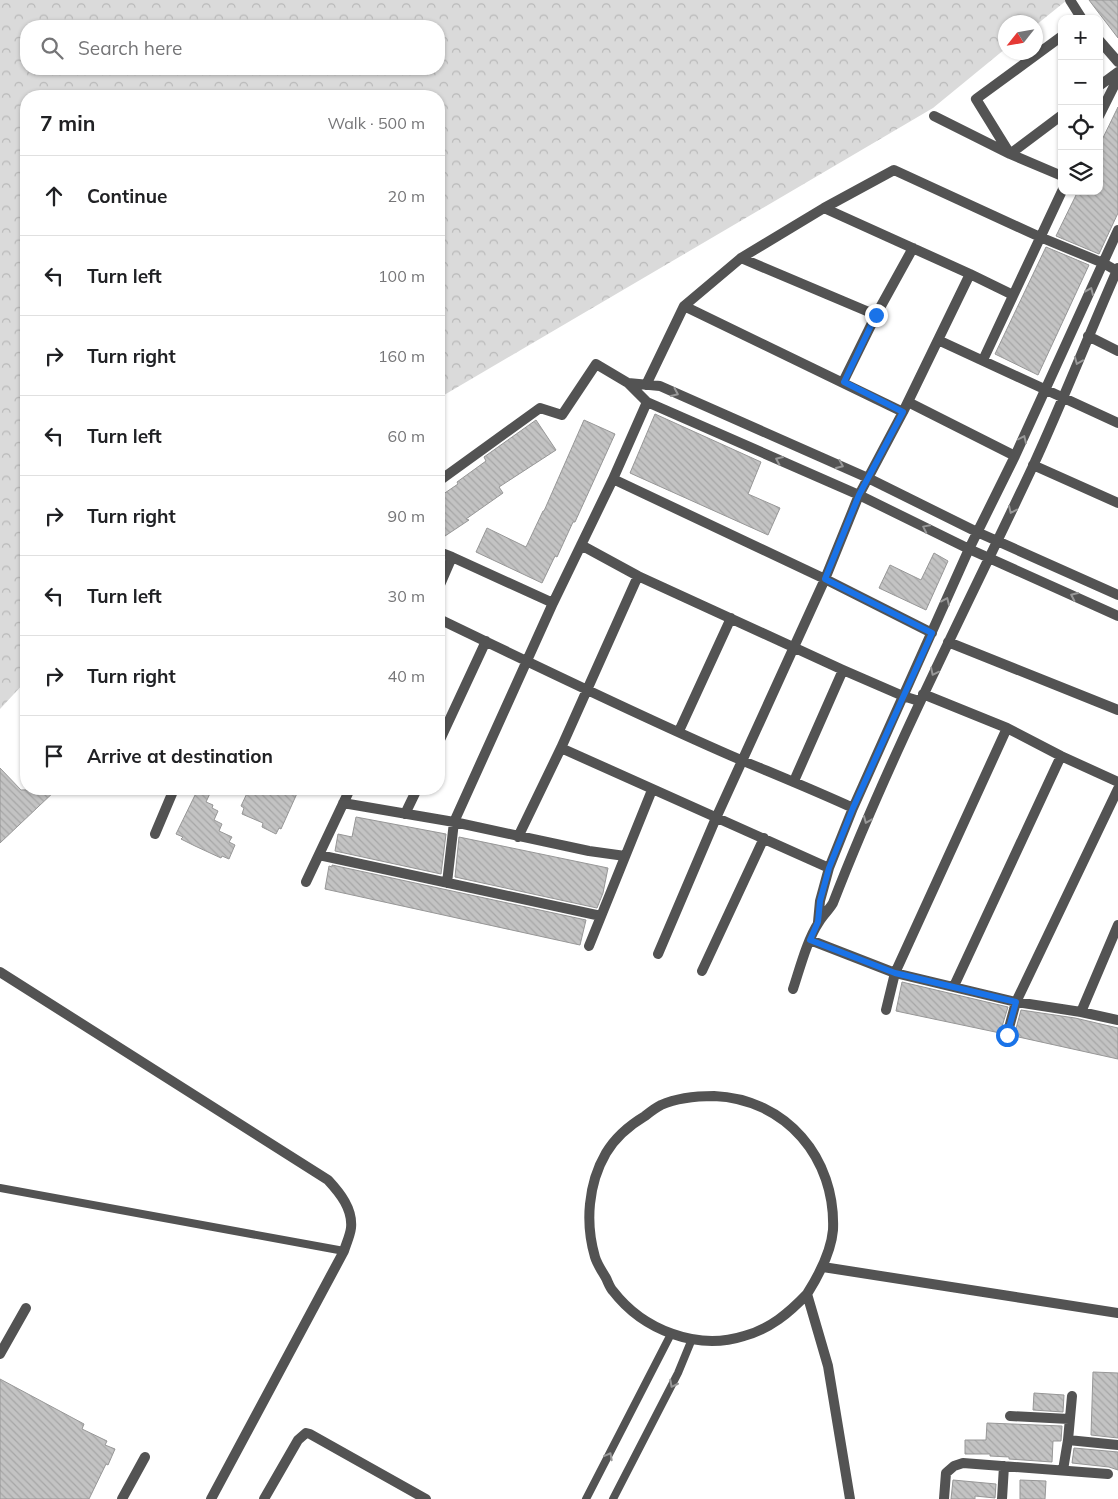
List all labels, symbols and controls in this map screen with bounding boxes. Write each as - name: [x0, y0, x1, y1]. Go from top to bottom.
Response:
- north arrow: [998, 15, 1043, 60]
- map controls: [1058, 15, 1103, 195]
- button: +: [1058, 15, 1103, 60]
- search box: [20, 20, 445, 75]
- icon: search: [38, 34, 66, 62]
- text: Search here: [78, 36, 182, 60]
- button: −: [1058, 60, 1103, 105]
- button: locate: [1058, 105, 1103, 150]
- text: 7 min: [40, 110, 95, 136]
- text: Walk · 500 m: [327, 113, 425, 133]
- button: layers: [1058, 150, 1103, 195]
- icon: ahead: [40, 182, 68, 210]
- text: Continue: [87, 184, 167, 208]
- text: 20 m: [388, 186, 425, 206]
- icon: left: [40, 262, 68, 290]
- text: Turn left: [87, 264, 162, 288]
- text: 100 m: [378, 266, 425, 286]
- one-way arrow: [1084, 287, 1095, 296]
- route end: [865, 304, 888, 327]
- icon: right: [40, 342, 68, 370]
- text: Turn right: [87, 344, 176, 368]
- text: 160 m: [378, 346, 425, 366]
- one-way arrow: [1073, 356, 1084, 365]
- one-way arrow: [670, 386, 679, 397]
- icon: left: [40, 422, 68, 450]
- text: Turn left: [87, 424, 162, 448]
- text: 60 m: [388, 426, 425, 446]
- one-way arrow: [1016, 435, 1027, 444]
- one-way arrow: [775, 455, 784, 466]
- one-way arrow: [835, 459, 844, 470]
- icon: right: [40, 502, 68, 530]
- text: Turn right: [87, 504, 176, 528]
- one-way arrow: [1008, 505, 1018, 514]
- text: 90 m: [388, 506, 425, 526]
- one-way arrow: [922, 524, 931, 534]
- icon: left: [40, 582, 68, 610]
- text: Turn left: [87, 584, 162, 608]
- text: 30 m: [388, 586, 425, 606]
- one-way arrow: [1070, 591, 1079, 602]
- one-way arrow: [939, 597, 950, 606]
- icon: right: [40, 662, 68, 690]
- text: Turn right: [87, 664, 176, 688]
- text: 40 m: [388, 666, 425, 686]
- one-way arrow: [930, 667, 940, 676]
- icon: arrive: [40, 742, 68, 770]
- text: Arrive at destination: [87, 744, 273, 768]
- one-way arrow: [862, 815, 873, 824]
- route start: [996, 1024, 1019, 1047]
- one-way arrow: [669, 1379, 679, 1388]
- one-way arrow: [603, 1452, 613, 1461]

